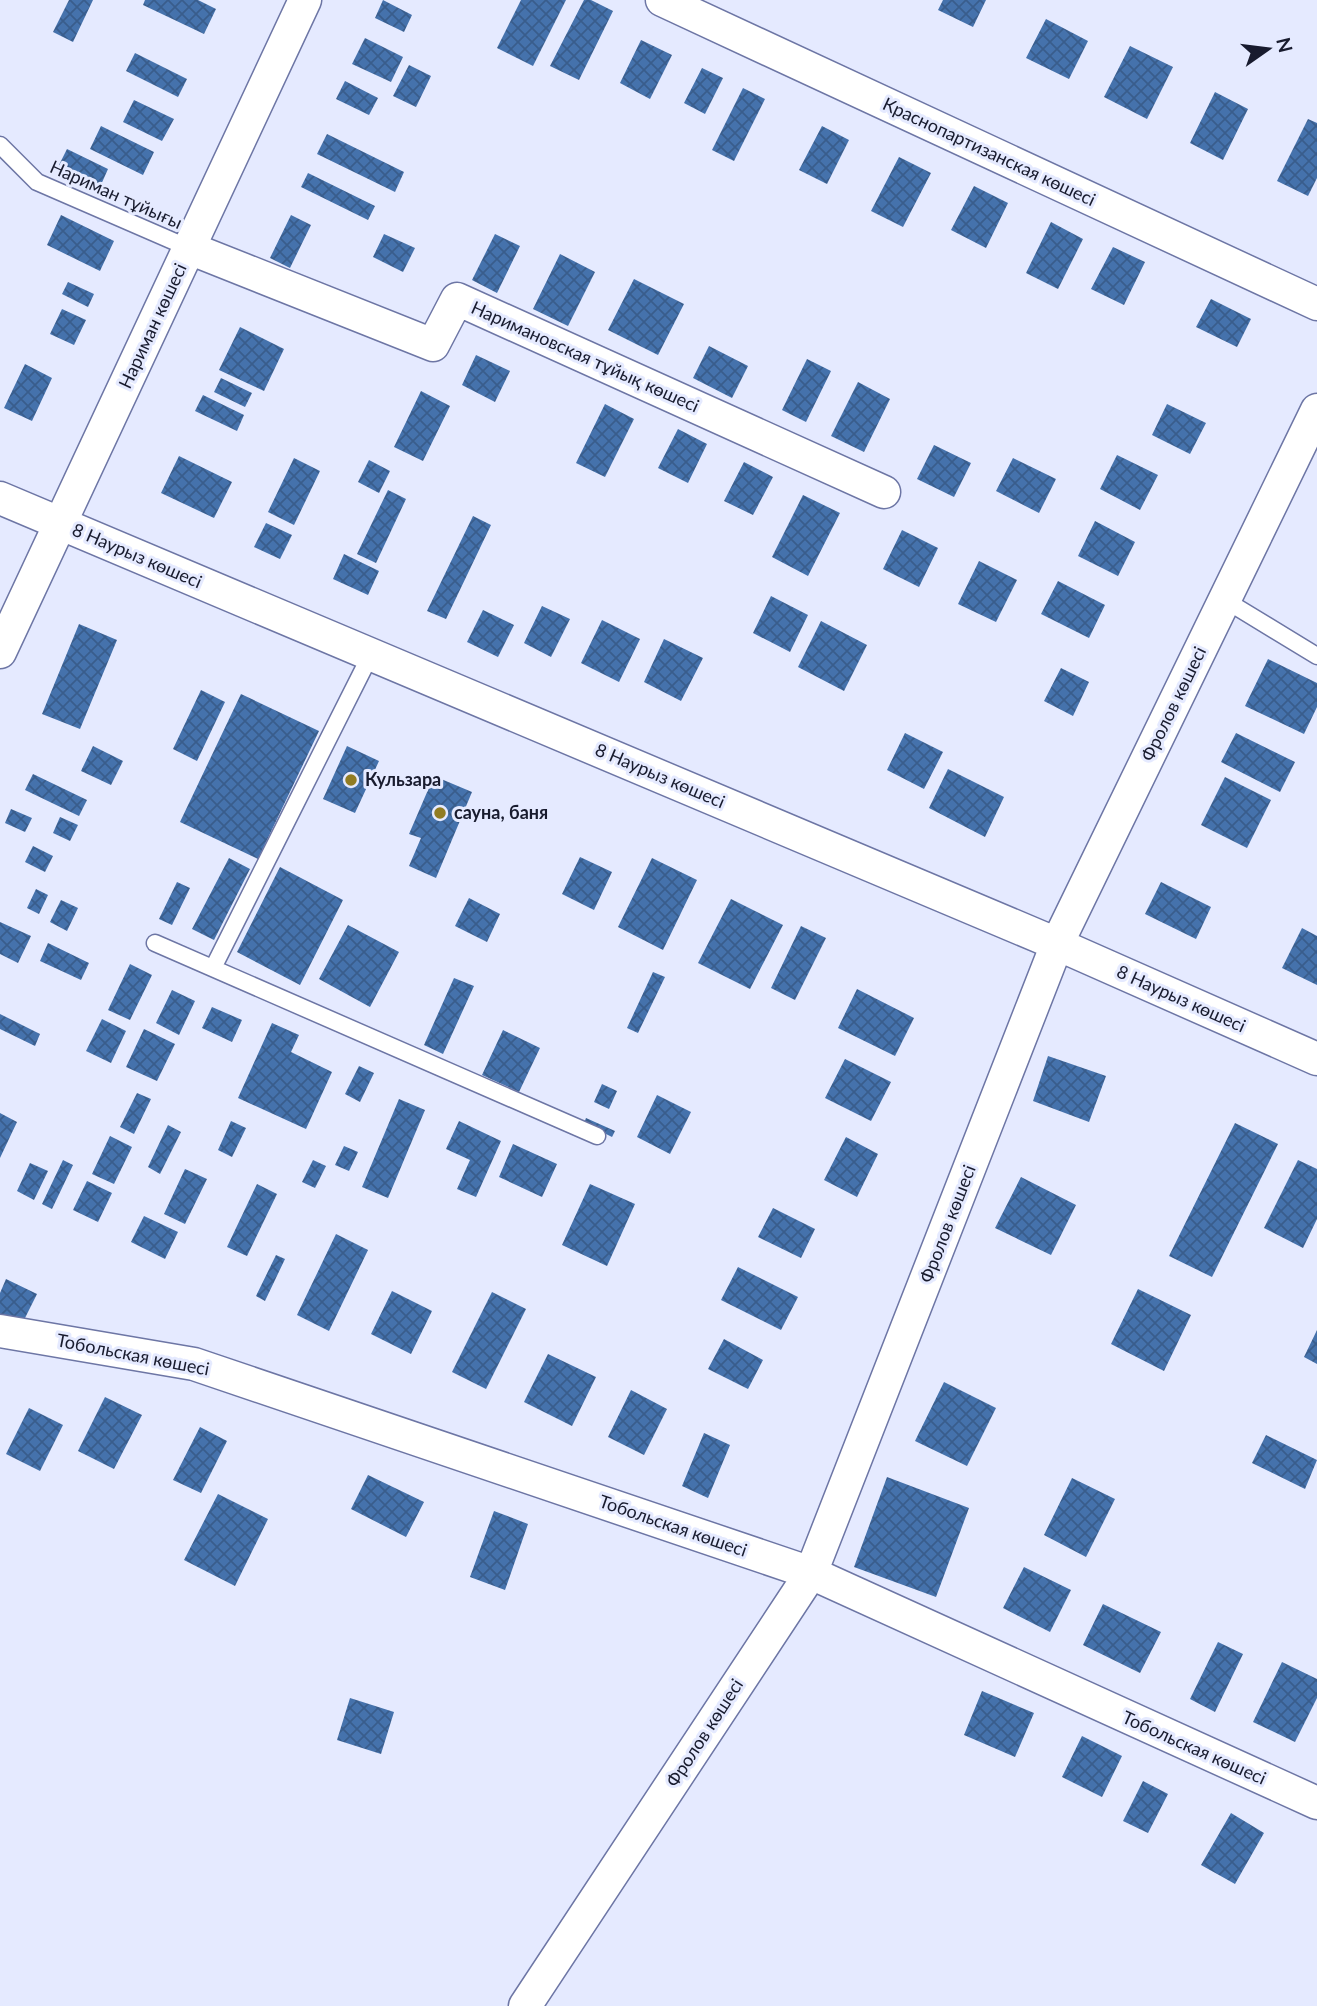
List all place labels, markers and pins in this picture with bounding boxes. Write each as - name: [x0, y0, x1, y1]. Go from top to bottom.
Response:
- place label: Кульзара: [365, 768, 441, 790]
- marker: Кульзара: [343, 772, 359, 788]
- place label: сауна, баня: [454, 801, 548, 823]
- marker: сауна, баня: [432, 805, 448, 821]

